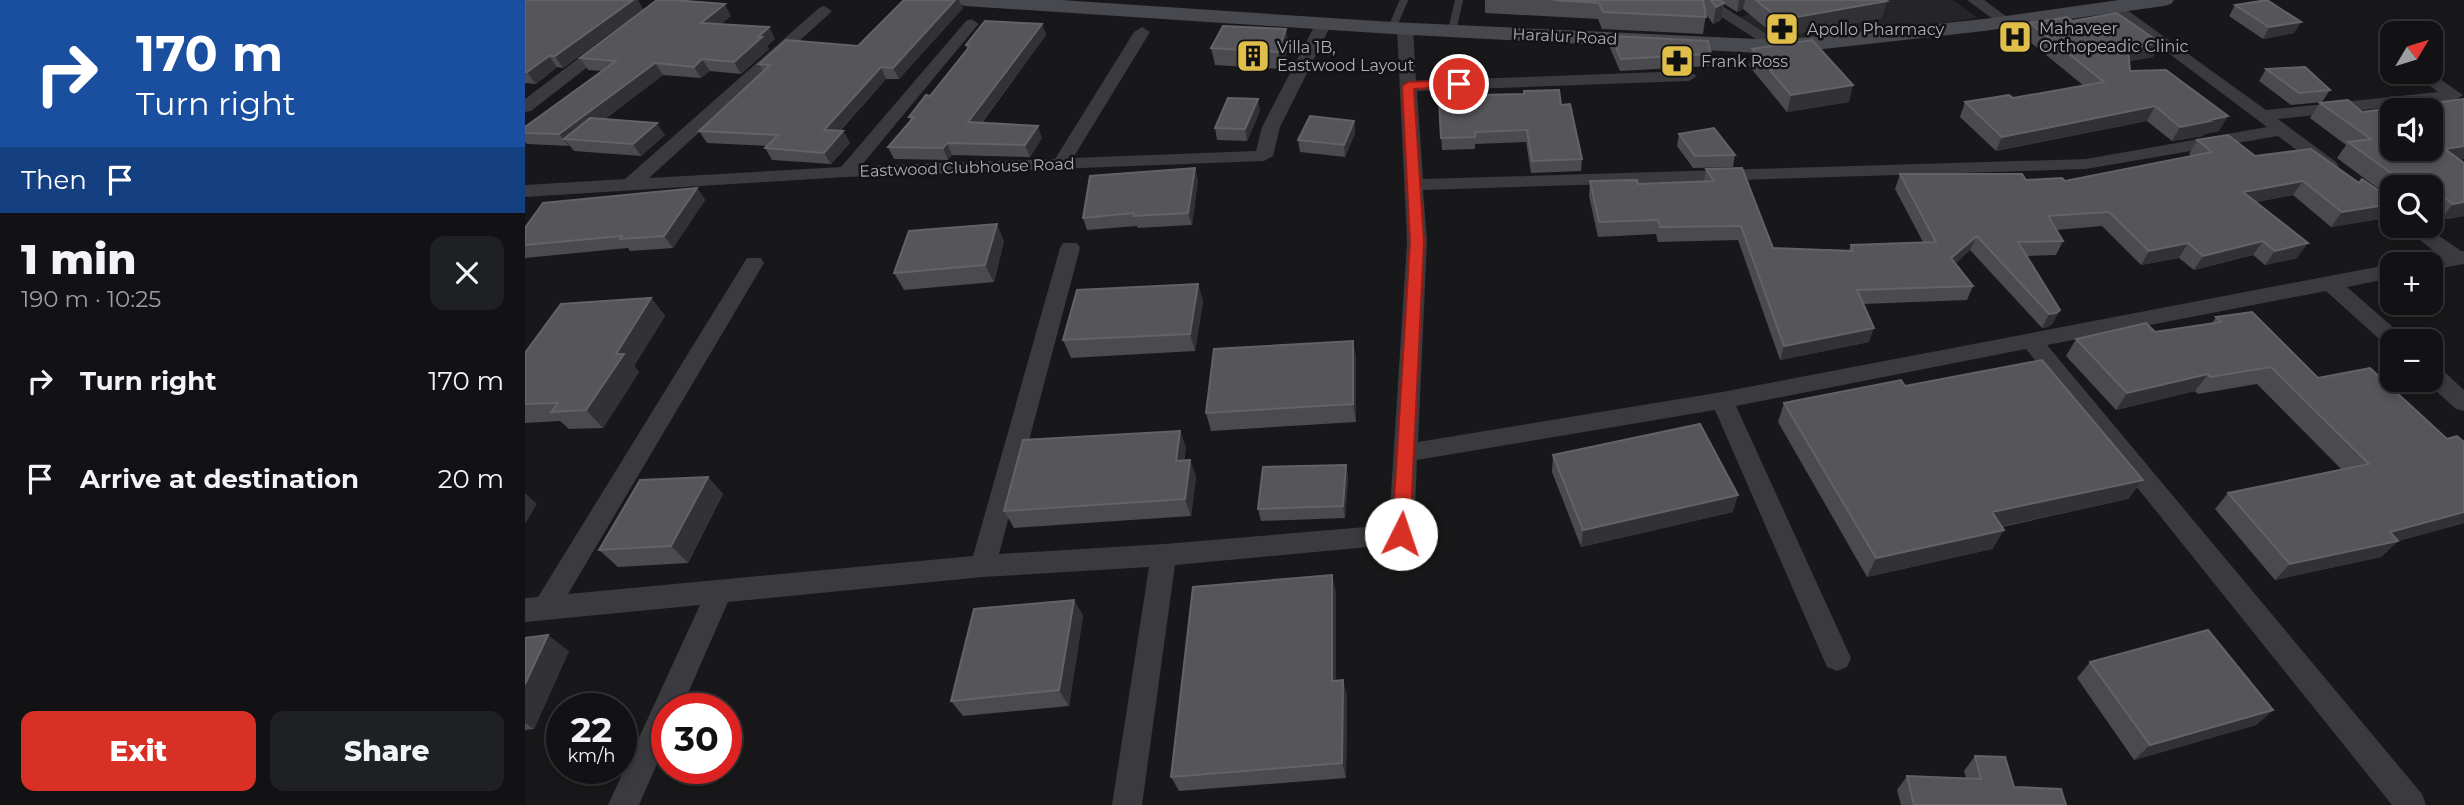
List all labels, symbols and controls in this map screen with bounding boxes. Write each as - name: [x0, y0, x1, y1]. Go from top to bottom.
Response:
- pharmacy icon: Apollo Pharmacy: [1763, 10, 1801, 48]
- hospital icon: Mahaveer Orthopeadic Clinic: [1996, 18, 2034, 56]
- place label: Mahaveer Orthopeadic Clinic: [2039, 19, 2189, 56]
- place label: Apollo Pharmacy: [1807, 20, 1945, 39]
- north arrow: [2380, 21, 2443, 84]
- map controls: [2380, 21, 2443, 392]
- text: 170 m: [136, 24, 283, 83]
- street label: Haralur Road: [1512, 24, 1618, 49]
- icon: right: [21, 28, 112, 119]
- building icon: Villa 1B, Eastwood Layout: [1234, 37, 1272, 75]
- place label: Villa 1B, Eastwood Layout: [1277, 38, 1415, 75]
- pharmacy icon: Frank Ross: [1658, 42, 1696, 80]
- place label: Frank Ross: [1701, 52, 1788, 71]
- pin: [1429, 54, 1489, 114]
- icon: arrive: [1440, 65, 1478, 103]
- text: Turn right: [136, 84, 296, 123]
- button: sound: [2380, 98, 2443, 161]
- street label: Eastwood Clubhouse Road: [859, 154, 1075, 181]
- icon: arrive: [101, 161, 139, 199]
- text: Then: [21, 164, 87, 196]
- button: search: [2380, 175, 2443, 238]
- text: 1 min: [21, 233, 137, 285]
- button: close: [430, 236, 504, 310]
- button: +: [2380, 252, 2443, 315]
- text: 190 m · 10:25: [21, 285, 161, 313]
- button: −: [2380, 329, 2443, 392]
- icon: right: [21, 362, 59, 400]
- text: Turn right: [80, 365, 216, 397]
- text: 170 m: [428, 365, 504, 397]
- icon: arrive: [21, 460, 59, 498]
- text: Arrive at destination: [80, 463, 359, 495]
- text: 20 m: [438, 463, 504, 495]
- position arrow: [1364, 497, 1438, 571]
- speed limit sign: 30: [651, 693, 742, 784]
- text: 22: [571, 708, 612, 751]
- button: Exit: [21, 711, 256, 791]
- button: Share: [270, 711, 504, 791]
- text: km/h: [567, 745, 616, 767]

